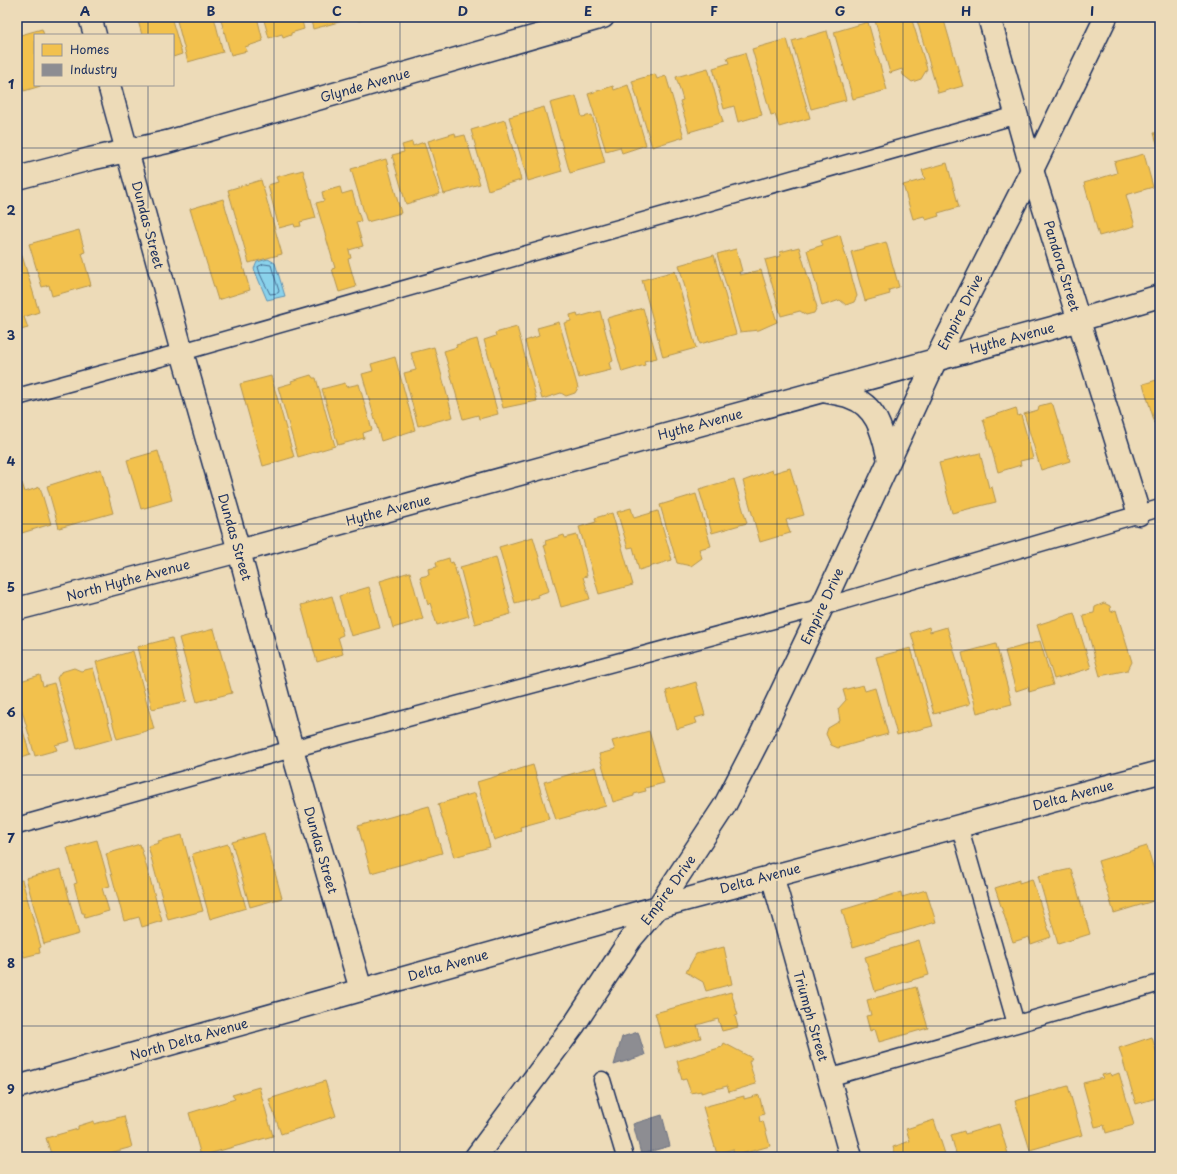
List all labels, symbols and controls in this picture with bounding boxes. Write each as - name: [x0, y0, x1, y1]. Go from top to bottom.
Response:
- text: A: [80, 1, 90, 20]
- text: B: [207, 1, 216, 20]
- text: C: [332, 1, 342, 20]
- text: D: [458, 1, 468, 20]
- text: E: [584, 1, 592, 20]
- text: F: [710, 1, 718, 20]
- text: G: [835, 1, 845, 20]
- text: H: [961, 1, 971, 20]
- text: I: [1090, 1, 1094, 20]
- legend: [34, 34, 174, 86]
- text: Homes: [70, 40, 109, 58]
- text: Industry: [70, 60, 118, 78]
- street label: Glynde Avenue: [318, 63, 412, 106]
- text: 1: [8, 74, 14, 93]
- street label: Dundas Street: [128, 179, 169, 271]
- text: 2: [6, 200, 16, 219]
- street label: Pandora Street: [1040, 218, 1085, 314]
- street label: Empire Drive: [932, 271, 987, 353]
- street label: Hythe Avenue: [967, 317, 1056, 358]
- text: 3: [7, 325, 16, 344]
- street label: Hythe Avenue: [655, 403, 744, 444]
- text: 4: [7, 451, 16, 470]
- street label: Hythe Avenue: [343, 489, 432, 530]
- street label: Dundas Street: [214, 491, 257, 583]
- street label: North Hythe Avenue: [64, 554, 192, 605]
- street label: Empire Drive: [795, 564, 848, 647]
- text: 5: [7, 577, 15, 596]
- text: 6: [6, 702, 16, 721]
- street label: Delta Avenue: [1030, 775, 1115, 814]
- street label: Dundas Street: [300, 804, 343, 896]
- text: 7: [7, 828, 15, 847]
- street label: Empire Drive: [636, 851, 700, 929]
- street label: Delta Avenue: [717, 858, 802, 897]
- street label: Delta Avenue: [405, 944, 490, 985]
- text: 8: [7, 953, 15, 972]
- street label: Triumph Street: [789, 968, 834, 1064]
- street label: North Delta Avenue: [128, 1013, 250, 1064]
- text: 9: [7, 1079, 15, 1098]

